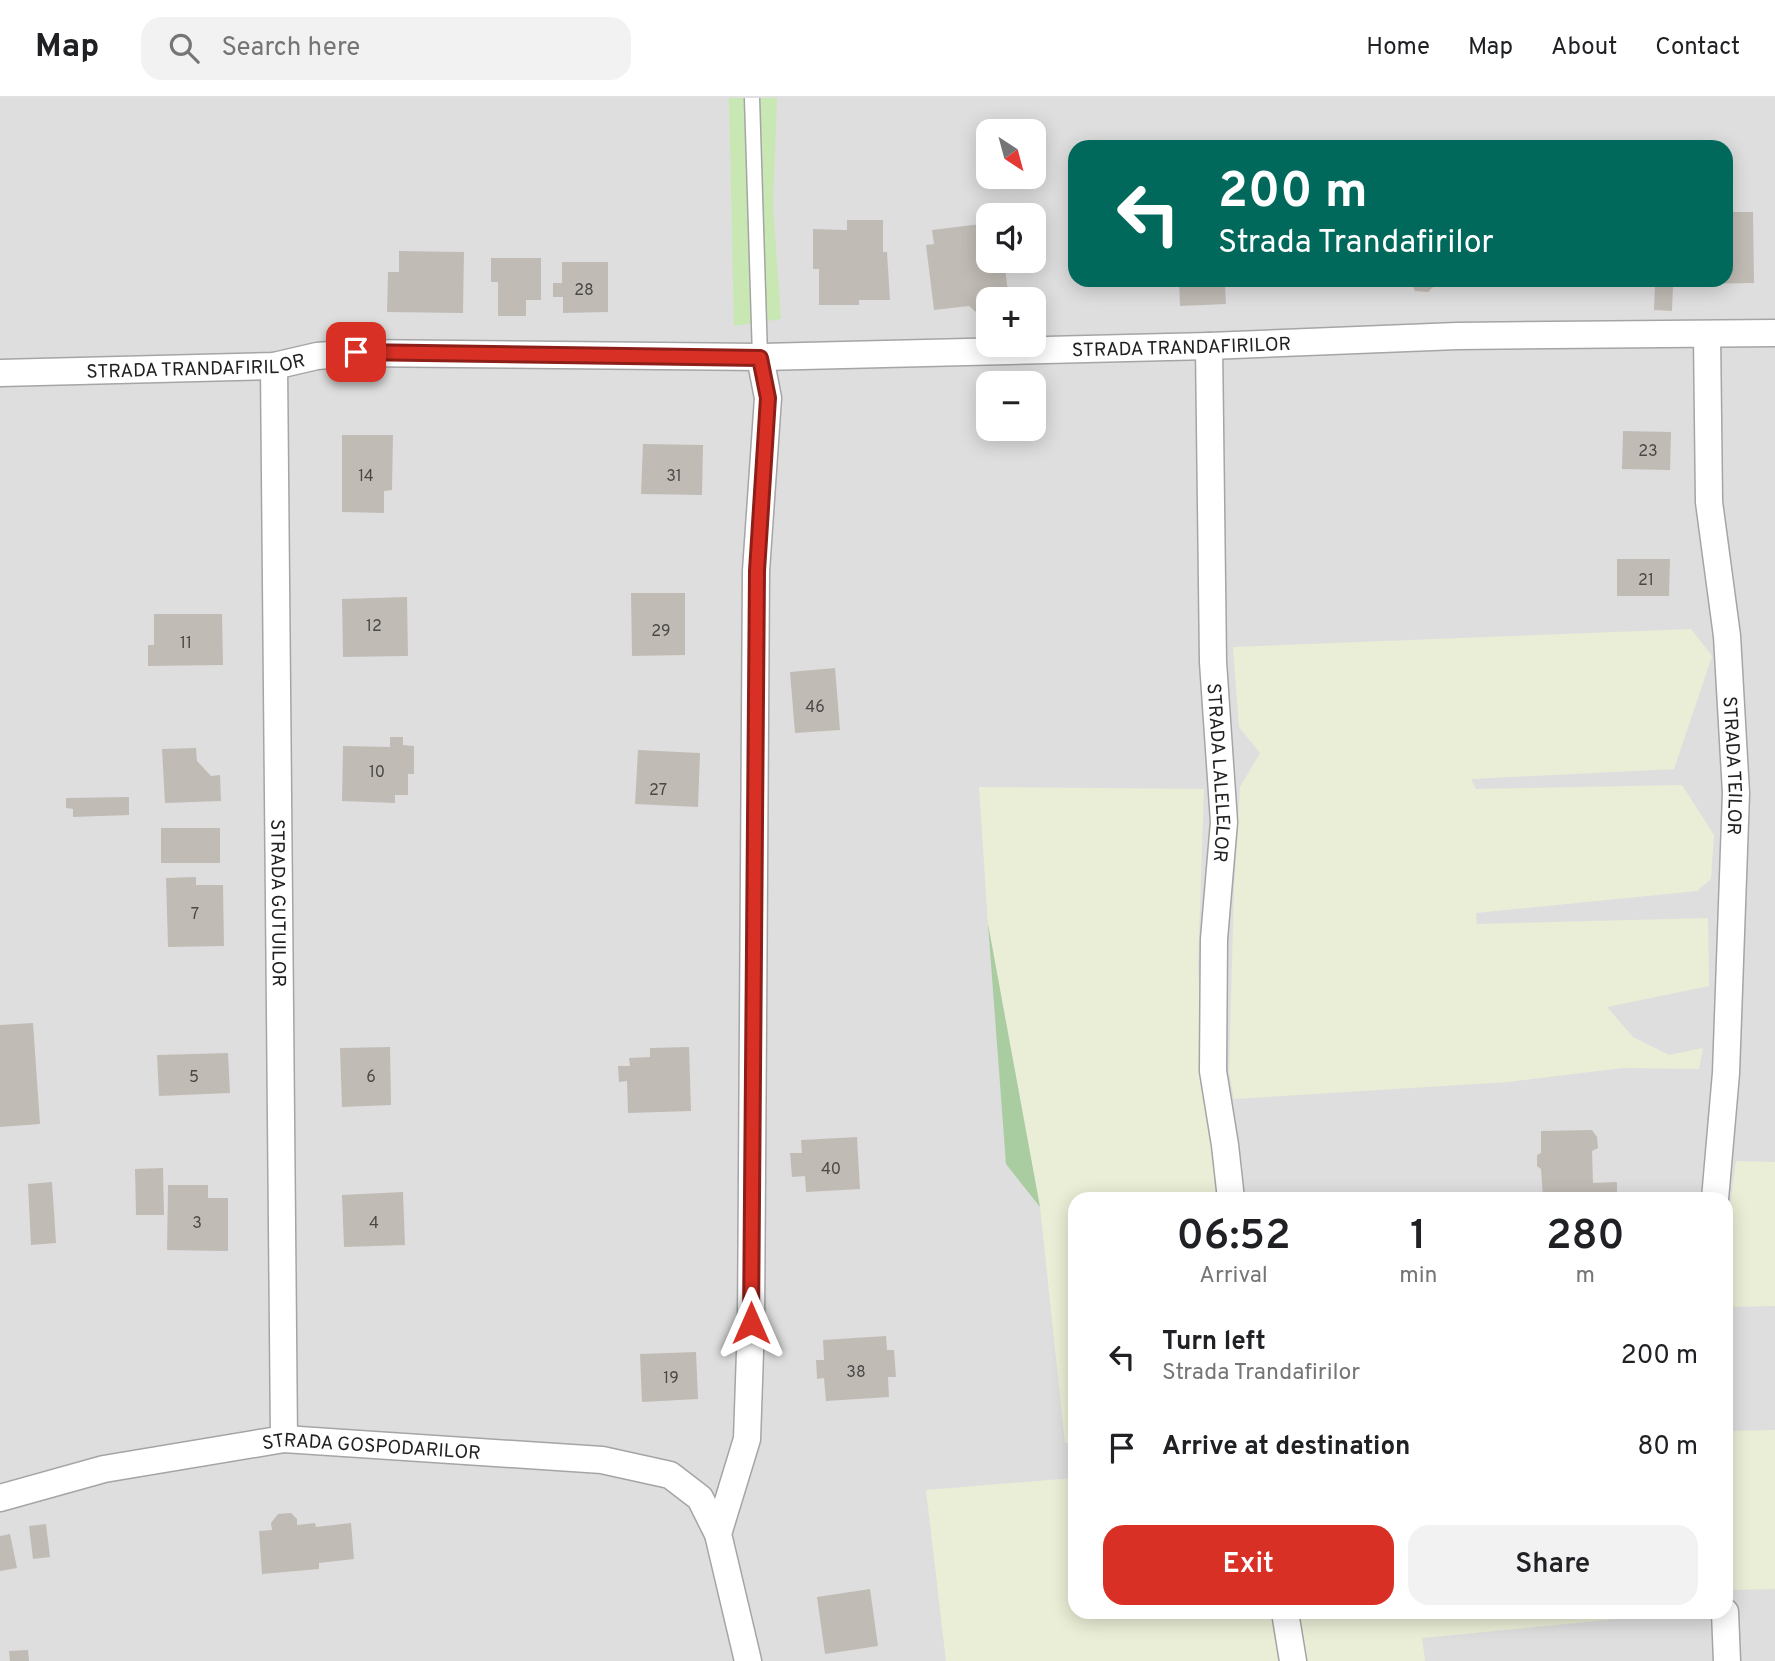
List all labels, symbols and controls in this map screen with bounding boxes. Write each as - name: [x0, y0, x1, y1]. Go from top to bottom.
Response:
- search box: [141, 17, 631, 80]
- text: Map: [35, 27, 99, 69]
- icon: search: [165, 29, 203, 67]
- text: Search here: [221, 32, 360, 65]
- text: Home: [1366, 33, 1430, 63]
- text: Map: [1468, 33, 1513, 63]
- text: About: [1551, 33, 1617, 63]
- text: Contact: [1655, 33, 1740, 63]
- north arrow: [976, 119, 1046, 189]
- map controls: [976, 119, 1046, 441]
- text: 200 m: [1218, 163, 1368, 225]
- icon: left: [1103, 168, 1194, 259]
- button: sound: [976, 203, 1046, 273]
- text: Strada Trandafirilor: [1218, 224, 1494, 264]
- house number: 28: [574, 281, 594, 301]
- button: +: [976, 287, 1046, 357]
- pin: [326, 322, 386, 382]
- icon: arrive: [337, 333, 375, 371]
- street label: STRADA TRANDAFIRILOR: [1072, 333, 1292, 363]
- street label: STRADA TRANDAFIRILOR: [86, 349, 308, 385]
- button: −: [976, 371, 1046, 441]
- house number: 23: [1638, 442, 1658, 462]
- house number: 14: [358, 467, 374, 487]
- house number: 31: [666, 467, 682, 487]
- house number: 21: [1638, 571, 1654, 591]
- house number: 12: [366, 617, 382, 637]
- house number: 29: [651, 622, 671, 642]
- house number: 11: [180, 634, 192, 654]
- street label: STRADA LALELELOR: [1200, 682, 1234, 863]
- street label: STRADA TEILOR: [1716, 695, 1746, 836]
- house number: 46: [805, 698, 825, 718]
- house number: 10: [369, 763, 385, 783]
- house number: 27: [649, 781, 667, 801]
- street label: STRADA GUTUILOR: [264, 819, 290, 987]
- house number: 7: [191, 905, 199, 925]
- house number: 5: [189, 1068, 199, 1088]
- house number: 6: [366, 1068, 376, 1088]
- house number: 40: [821, 1160, 841, 1180]
- text: 06:52: [1176, 1211, 1291, 1264]
- text: 1: [1410, 1211, 1427, 1264]
- text: 280: [1546, 1211, 1625, 1264]
- house number: 3: [192, 1214, 202, 1234]
- house number: 4: [369, 1214, 379, 1234]
- text: Arrival: [1199, 1262, 1268, 1291]
- text: min: [1399, 1262, 1437, 1291]
- text: m: [1575, 1262, 1595, 1291]
- position arrow: [714, 1286, 788, 1360]
- text: Turn left: [1162, 1326, 1266, 1359]
- icon: left: [1103, 1338, 1141, 1376]
- text: 200 m: [1621, 1340, 1698, 1373]
- text: Strada Trandafirilor: [1162, 1359, 1360, 1388]
- house number: 38: [846, 1363, 866, 1383]
- house number: 19: [663, 1369, 679, 1389]
- street label: STRADA GOSPODARILOR: [261, 1429, 481, 1466]
- icon: arrive: [1103, 1429, 1141, 1467]
- text: Arrive at destination: [1162, 1431, 1410, 1464]
- text: 80 m: [1638, 1431, 1698, 1464]
- button: Exit: [1103, 1525, 1394, 1605]
- button: Share: [1408, 1525, 1698, 1605]

